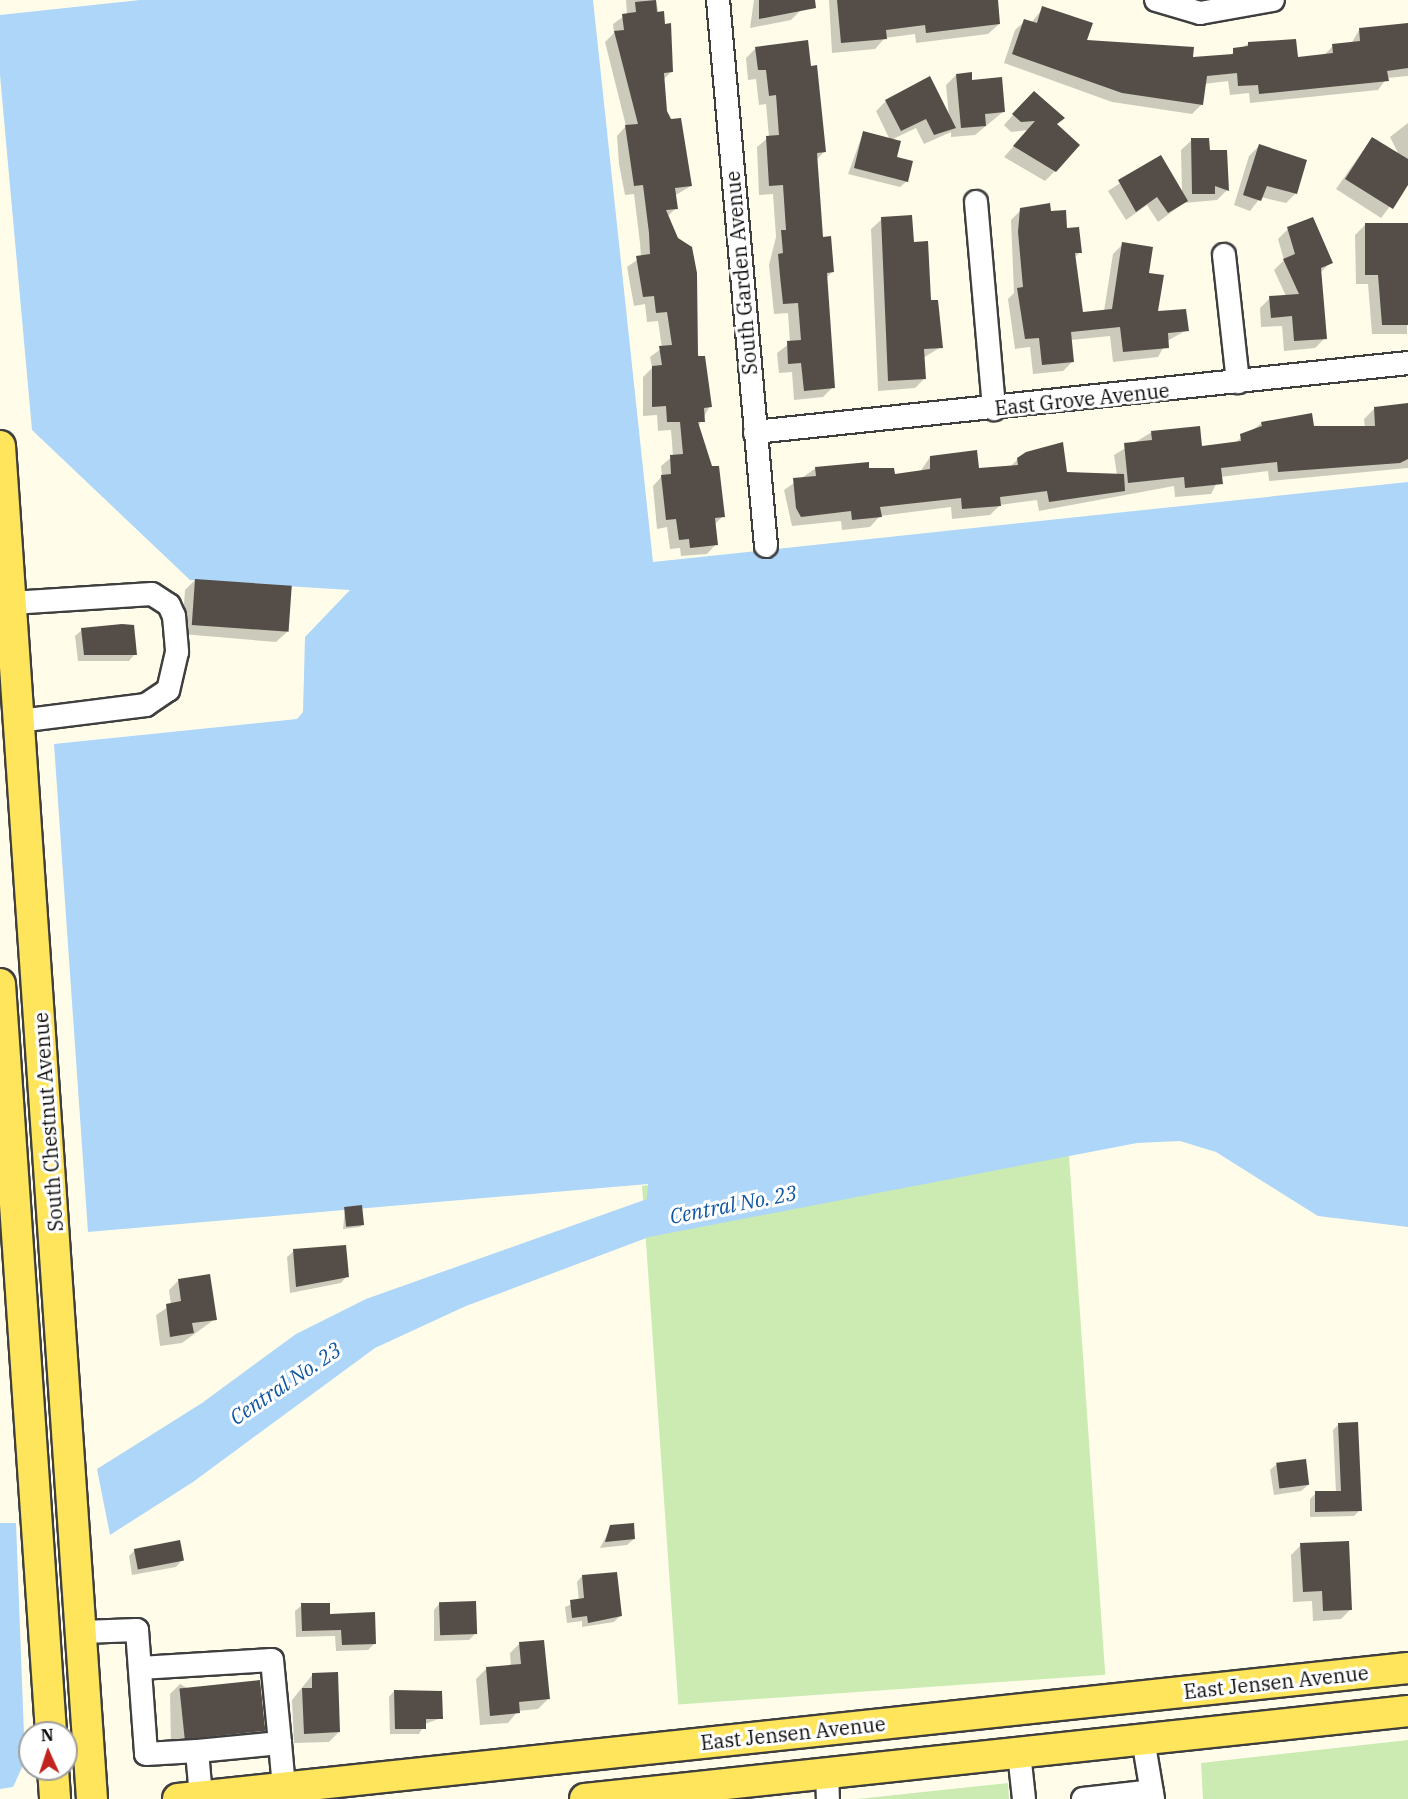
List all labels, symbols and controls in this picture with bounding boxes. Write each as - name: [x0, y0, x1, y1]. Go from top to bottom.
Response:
- street label: South Garden Avenue: [720, 170, 762, 376]
- street label: East Grove Avenue: [993, 378, 1171, 420]
- street label: South Chestnut Avenue: [28, 1012, 68, 1232]
- water label: Central No. 23: [667, 1179, 799, 1229]
- water label: Central No. 23: [224, 1336, 346, 1430]
- street label: East Jensen Avenue: [1182, 1660, 1370, 1704]
- street label: East Jensen Avenue: [699, 1711, 887, 1755]
- north arrow: [18, 1721, 78, 1781]
- text: N: [40, 1725, 54, 1745]

